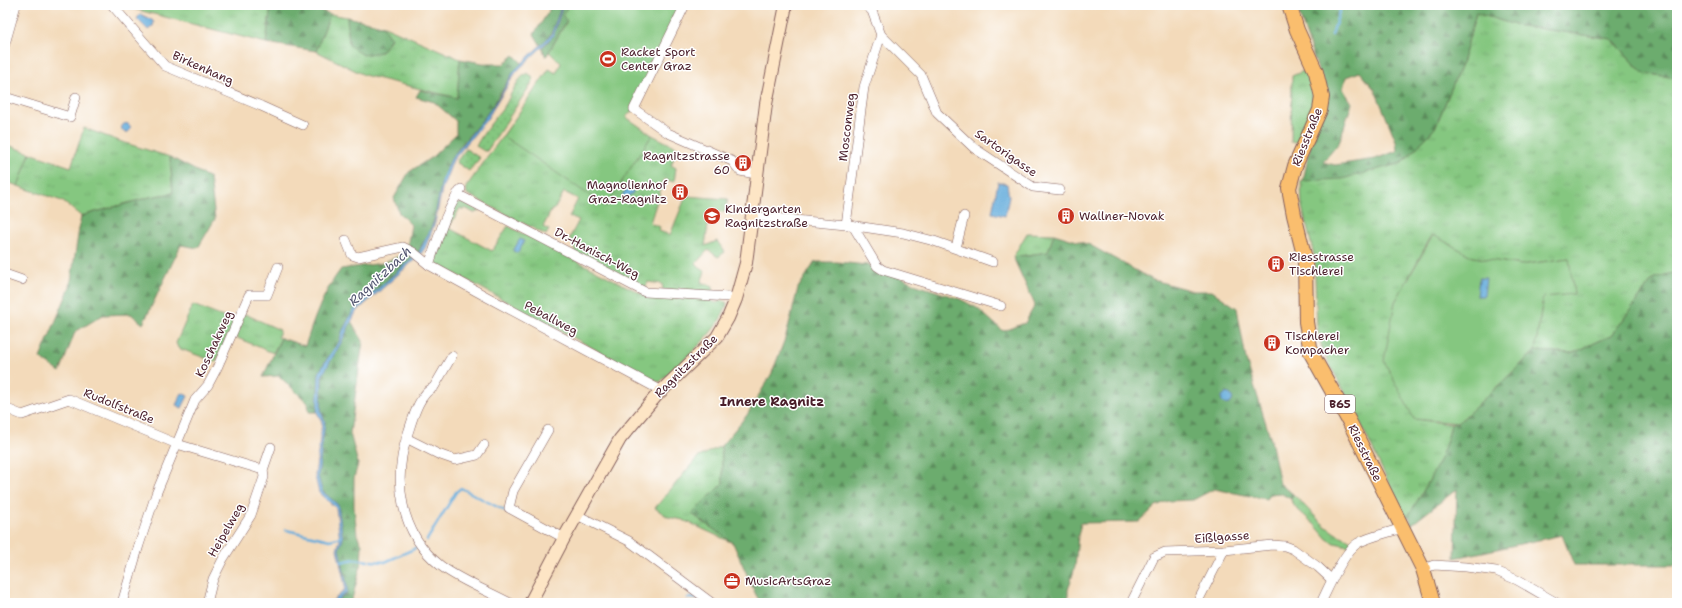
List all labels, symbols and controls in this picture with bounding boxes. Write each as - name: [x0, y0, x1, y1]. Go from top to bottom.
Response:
- place label: Racket Sport Center Graz: [621, 44, 696, 74]
- street label: Birkenhang: [170, 47, 236, 89]
- sports icon: Racket Sport Center Graz: [598, 49, 618, 69]
- street label: Mosconweg: [835, 92, 859, 162]
- street label: Riesstraße: [1288, 105, 1326, 169]
- street label: Sartorigasse: [972, 126, 1040, 180]
- place label: Ragnitzstrasse 60: [643, 148, 730, 178]
- building icon: Ragnitzstrasse 60: [733, 153, 753, 173]
- place label: Magnolienhof Graz-Ragnitz: [587, 177, 668, 207]
- building icon: Magnolienhof Graz-Ragnitz: [670, 182, 690, 202]
- place label: Kindergarten Ragnitzstraße: [725, 201, 808, 231]
- school or university icon: Kindergarten Ragnitzstraße: [702, 206, 722, 226]
- building icon: Wallner-Novak: [1056, 206, 1076, 226]
- place label: Wallner-Novak: [1079, 208, 1165, 224]
- street label: Dr.-Hanisch-Weg: [552, 224, 642, 282]
- water label: Ragnitzbach: [345, 242, 415, 310]
- place label: Riesstrasse Tischlerei: [1289, 249, 1354, 279]
- building icon: Riesstrasse Tischlerei: [1266, 254, 1286, 274]
- street label: Peballweg: [521, 297, 581, 339]
- street label: Koschakweg: [192, 308, 236, 380]
- place label: Tischlerei Kompacher: [1285, 328, 1350, 358]
- street label: Ragnitzstraße: [651, 331, 721, 401]
- building icon: Tischlerei Kompacher: [1262, 333, 1282, 353]
- street label: Rudolfstraße: [81, 385, 157, 428]
- district label: Innere Ragnitz: [720, 393, 824, 410]
- road number: B65: [1325, 395, 1355, 413]
- street label: Riesstraße: [1344, 422, 1386, 484]
- street label: Heipelweg: [204, 500, 248, 560]
- street label: Eißlgasse: [1194, 527, 1250, 547]
- office icon: MusicArtsGraz: [722, 571, 742, 591]
- place label: MusicArtsGraz: [745, 573, 831, 589]

